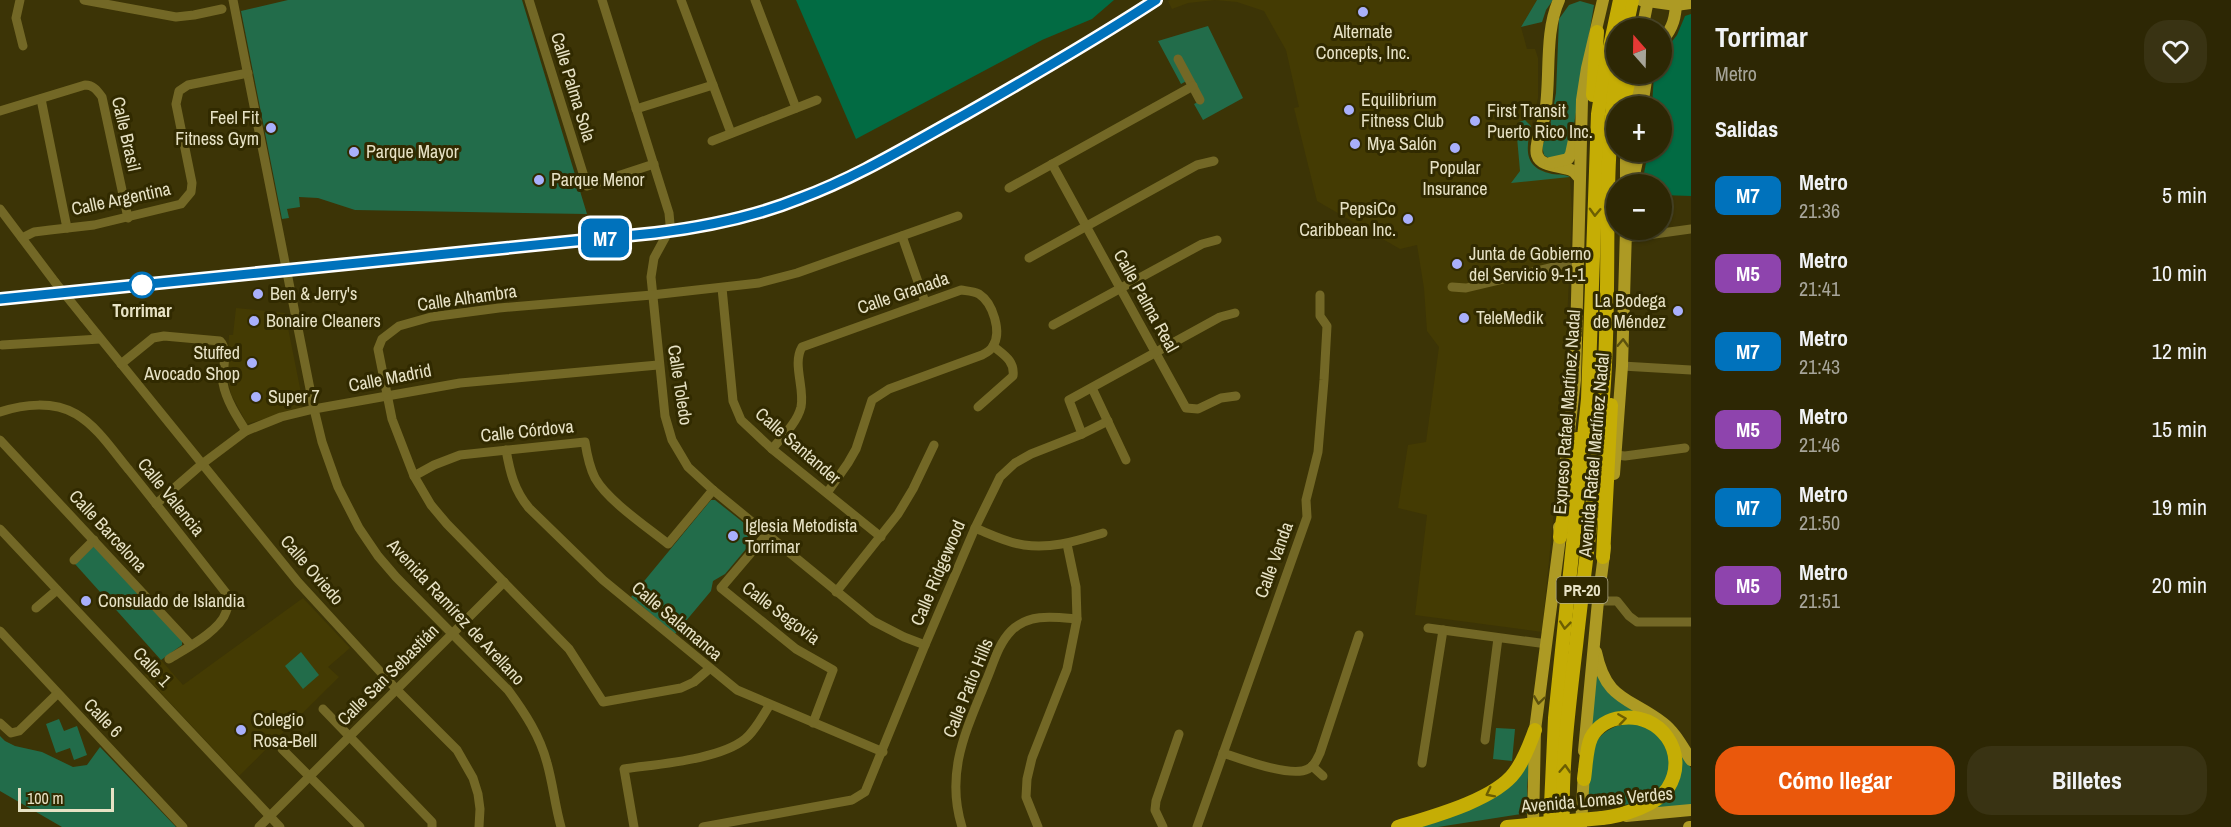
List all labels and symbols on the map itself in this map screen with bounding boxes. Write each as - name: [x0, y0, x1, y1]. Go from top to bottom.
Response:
- marker: Alternate Concepts, Inc.: [1356, 5, 1370, 19]
- north arrow: [1606, 18, 1672, 84]
- place label: Alternate Concepts, Inc.: [1316, 19, 1410, 65]
- street label: Calle Palma Sola: [545, 29, 602, 145]
- place label: Equilibrium Fitness Club: [1361, 87, 1444, 133]
- street label: Calle Brasil: [106, 94, 147, 173]
- place label: First Transit Puerto Rico Inc.: [1487, 98, 1593, 144]
- marker: Equilibrium Fitness Club: [1342, 103, 1356, 117]
- place label: Feel Fit Fitness Gym: [175, 105, 259, 151]
- marker: First Transit Puerto Rico Inc.: [1468, 114, 1482, 128]
- marker: Feel Fit Fitness Gym: [264, 121, 278, 135]
- place label: Mya Salón: [1367, 131, 1437, 156]
- marker: Mya Salón: [1348, 137, 1362, 151]
- place label: Parque Mayor: [366, 139, 459, 164]
- marker: Popular Insurance: [1448, 141, 1462, 155]
- marker: Parque Mayor: [347, 145, 361, 159]
- place label: Popular Insurance: [1423, 155, 1487, 201]
- place label: Parque Menor: [551, 167, 645, 192]
- marker: Parque Menor: [532, 173, 546, 187]
- street label: Calle Argentina: [69, 176, 173, 221]
- place label: PepsiCo Caribbean Inc.: [1299, 196, 1396, 242]
- one-way arrow: [1589, 207, 1602, 216]
- marker: PepsiCo Caribbean Inc.: [1401, 212, 1415, 226]
- line badge: M7: [578, 218, 632, 258]
- place label: Junta de Gobierno del Servicio 9-1-1: [1469, 241, 1591, 287]
- street label: Calle Palma Real: [1108, 245, 1185, 357]
- marker: Junta de Gobierno del Servicio 9-1-1: [1450, 257, 1464, 271]
- street label: Calle Granada: [854, 265, 952, 320]
- marker: Torrimar: [129, 272, 155, 298]
- street label: Calle Alhambra: [416, 278, 518, 317]
- place label: Ben & Jerry's: [270, 281, 357, 306]
- marker: Ben & Jerry's: [251, 287, 265, 301]
- place label: La Bodega de Méndez: [1593, 288, 1666, 334]
- place label: Torrimar: [112, 298, 172, 323]
- marker: La Bodega de Méndez: [1671, 304, 1685, 318]
- place label: TeleMedik: [1476, 305, 1544, 330]
- place label: Bonaire Cleaners: [266, 308, 381, 333]
- street label: Expreso Rafael Martínez Nadal: [1547, 309, 1586, 515]
- marker: TeleMedik: [1457, 311, 1471, 325]
- marker: Bonaire Cleaners: [247, 314, 261, 328]
- one-way arrow: [1616, 339, 1629, 348]
- place label: Stuffed Avocado Shop: [143, 340, 240, 386]
- street label: Calle Toledo: [662, 343, 699, 427]
- street label: Avenida Rafael Martínez Nadal: [1572, 352, 1615, 559]
- marker: Stuffed Avocado Shop: [245, 356, 259, 370]
- street label: Calle Madrid: [346, 357, 433, 398]
- place label: Super 7: [268, 384, 320, 409]
- marker: Super 7: [249, 390, 263, 404]
- street label: Calle Santander: [750, 401, 847, 490]
- street label: Calle Córdova: [479, 413, 575, 448]
- street label: Calle Valencia: [132, 452, 211, 541]
- street label: Calle Barcelona: [64, 484, 153, 577]
- place label: Iglesia Metodista Torrimar: [745, 513, 857, 559]
- street label: Calle Ridgewood: [904, 516, 971, 629]
- street label: Calle Vanda: [1248, 518, 1299, 601]
- street label: Calle Oviedo: [275, 529, 350, 610]
- marker: Iglesia Metodista Torrimar: [726, 529, 740, 543]
- street label: Avenida Ramírez de Arellano: [381, 532, 531, 690]
- street label: Calle Salamanca: [627, 575, 728, 666]
- street label: Calle Segovia: [737, 575, 826, 650]
- road number: PR-20: [1556, 577, 1608, 603]
- place label: Consulado de Islandia: [98, 588, 245, 613]
- marker: Consulado de Islandia: [79, 594, 93, 608]
- street label: Calle San Sebastián: [331, 618, 444, 731]
- one-way arrow: [1560, 620, 1572, 629]
- street label: Calle Patio Hills: [936, 634, 999, 741]
- street label: Calle 1: [128, 641, 178, 693]
- street label: Calle 6: [78, 692, 128, 743]
- one-way arrow: [1534, 695, 1546, 704]
- place label: Colegio Rosa-Bell: [253, 707, 317, 753]
- one-way arrow: [1617, 713, 1626, 725]
- marker: Colegio Rosa-Bell: [234, 723, 248, 737]
- one-way arrow: [1559, 764, 1572, 773]
- street label: Avenida Lomas Verdes: [1519, 780, 1674, 819]
- scale bar: [18, 785, 114, 812]
- one-way arrow: [1486, 786, 1497, 797]

